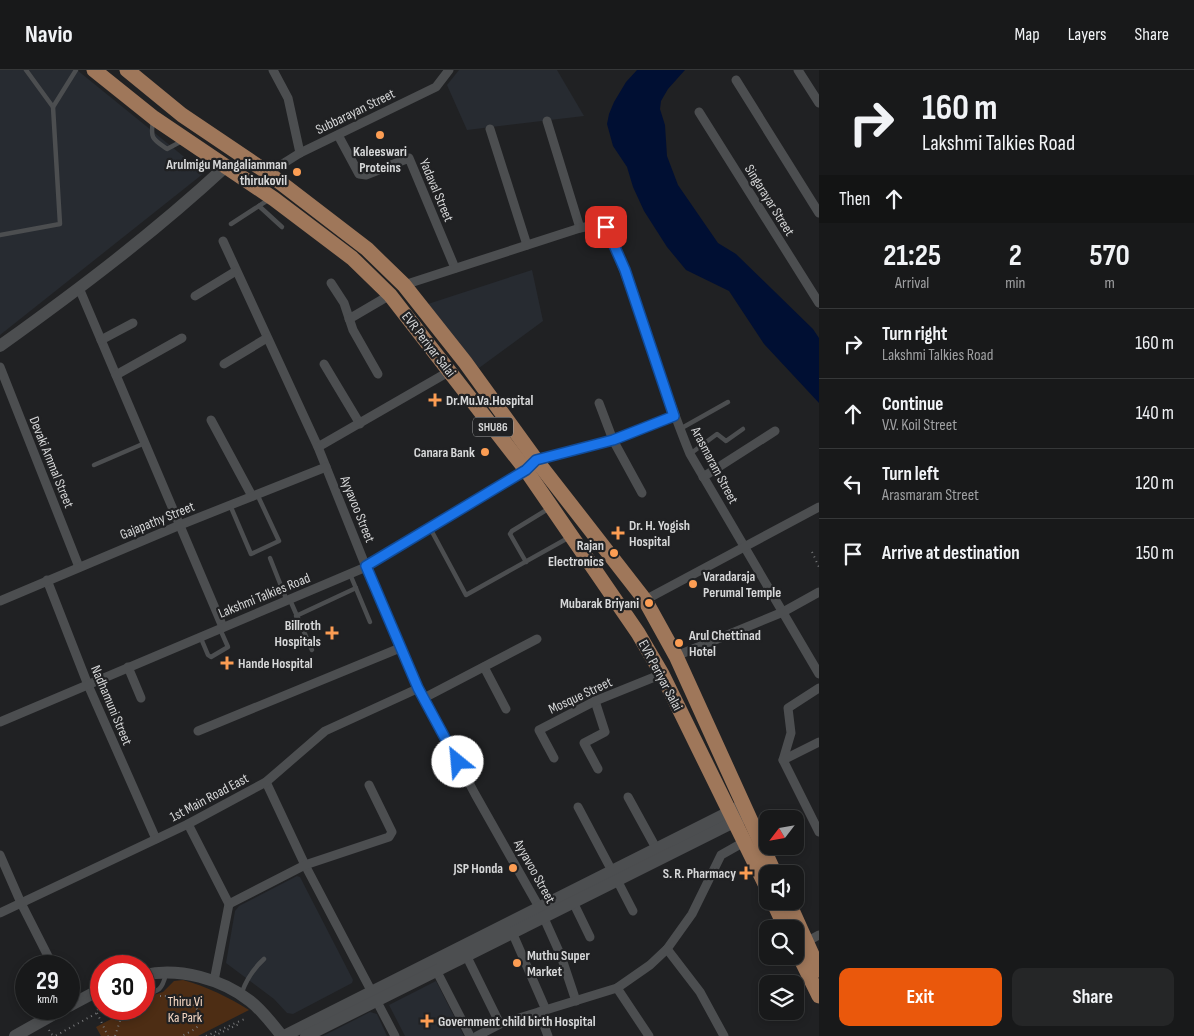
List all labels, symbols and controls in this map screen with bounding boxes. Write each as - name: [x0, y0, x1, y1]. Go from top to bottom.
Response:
- text: Navio: [25, 20, 73, 49]
- text: Map: [1015, 24, 1040, 45]
- text: Layers: [1068, 24, 1107, 45]
- text: Share: [1135, 24, 1169, 45]
- street label: Subbarayan Street: [313, 85, 398, 138]
- text: 160 m: [922, 87, 998, 130]
- icon: right: [839, 90, 904, 155]
- marker: Kaleeswari Proteins: [374, 129, 386, 141]
- text: Lakshmi Talkies Road: [922, 130, 1075, 157]
- place label: Kaleeswari Proteins: [353, 143, 407, 176]
- place label: Arulmigu Mangaliamman thirukovil: [165, 156, 287, 189]
- street label: Yadaval Street: [416, 156, 457, 224]
- street label: Singarayar Street: [741, 161, 798, 239]
- marker: Arulmigu Mangaliamman thirukovil: [291, 166, 303, 178]
- icon: ahead: [880, 185, 908, 213]
- text: Then: [839, 188, 870, 211]
- pin: [585, 206, 627, 248]
- icon: arrive: [592, 213, 620, 241]
- text: 21:25: [883, 238, 941, 274]
- text: 2: [1009, 238, 1022, 274]
- text: 570: [1089, 238, 1130, 274]
- text: Arrival: [895, 274, 929, 293]
- text: min: [1005, 274, 1025, 293]
- text: m: [1105, 274, 1115, 293]
- street label: EVR Periyar Salai: [398, 308, 459, 380]
- text: Turn right: [882, 323, 947, 346]
- icon: right: [839, 330, 867, 358]
- text: 160 m: [1135, 332, 1174, 355]
- text: Lakshmi Talkies Road: [882, 346, 993, 365]
- place label: Dr.Mu.Va.Hospital: [446, 392, 533, 409]
- marker: Dr.Mu.Va.Hospital: [428, 393, 442, 407]
- text: Continue: [882, 393, 943, 416]
- icon: ahead: [839, 400, 867, 428]
- text: 140 m: [1136, 402, 1174, 425]
- street label: Devaki Ammal Street: [25, 414, 78, 510]
- text: V.V. Koil Street: [882, 416, 957, 435]
- road number: SHU86: [473, 418, 513, 437]
- street label: Arasmaram Street: [687, 423, 742, 507]
- place label: Canara Bank: [414, 444, 475, 461]
- marker: Canara Bank: [479, 446, 491, 458]
- text: Turn left: [882, 463, 939, 486]
- icon: left: [839, 470, 867, 498]
- street label: Ayyavoo Street: [336, 472, 379, 545]
- text: 120 m: [1136, 472, 1174, 495]
- text: Arasmaram Street: [882, 486, 979, 505]
- street label: Gajapathy Street: [117, 498, 197, 543]
- place label: Dr. H. Yogish Hospital: [629, 517, 690, 550]
- marker: Dr. H. Yogish Hospital: [611, 526, 625, 540]
- place label: Rajan Electronics: [548, 537, 604, 570]
- icon: arrive: [839, 540, 867, 568]
- text: Arrive at destination: [882, 542, 1020, 565]
- text: 150 m: [1136, 542, 1174, 565]
- marker: Rajan Electronics: [608, 547, 620, 559]
- place label: Varadaraja Perumal Temple: [703, 568, 781, 601]
- street label: Lakshmi Talkies Road: [216, 569, 313, 622]
- marker: Varadaraja Perumal Temple: [687, 578, 699, 590]
- place label: Mubarak Briyani: [560, 595, 639, 612]
- marker: Mubarak Briyani: [643, 597, 655, 609]
- place label: Billroth Hospitals: [275, 617, 321, 650]
- marker: Billroth Hospitals: [325, 626, 339, 640]
- place label: Arul Chettinad Hotel: [688, 627, 761, 660]
- street label: EVR Periyar Salai: [635, 637, 686, 714]
- marker: Arul Chettinad Hotel: [673, 637, 685, 649]
- place label: Hande Hospital: [238, 655, 313, 672]
- marker: Hande Hospital: [220, 656, 234, 670]
- street label: Nadhamuni Street: [87, 663, 136, 748]
- street label: Mosque Street: [546, 673, 615, 718]
- position arrow: [431, 735, 483, 787]
- street label: 1st Main Road East: [167, 770, 252, 825]
- north arrow: [759, 810, 804, 855]
- map controls: [759, 810, 804, 1020]
- street label: Ayyavoo Street: [510, 835, 559, 906]
- place label: JSP Honda: [452, 860, 503, 877]
- marker: JSP Honda: [507, 862, 519, 874]
- place label: S. R. Pharmacy: [663, 865, 736, 882]
- button: sound: [759, 865, 804, 910]
- marker: S. R. Pharmacy: [740, 867, 752, 879]
- button: search: [759, 920, 804, 965]
- place label: Muthu Super Market: [527, 947, 591, 980]
- speed limit sign: 30: [90, 955, 155, 1020]
- marker: Muthu Super Market: [511, 957, 523, 969]
- text: 29: [36, 966, 59, 997]
- button: Exit: [839, 968, 1002, 1026]
- button: Share: [1012, 968, 1174, 1026]
- button: layers: [759, 975, 804, 1020]
- text: km/h: [37, 992, 58, 1007]
- park label: Thiru Vi Ka Park: [167, 993, 203, 1026]
- place label: Government child birth Hospital: [438, 1013, 596, 1030]
- marker: Government child birth Hospital: [420, 1014, 434, 1028]

